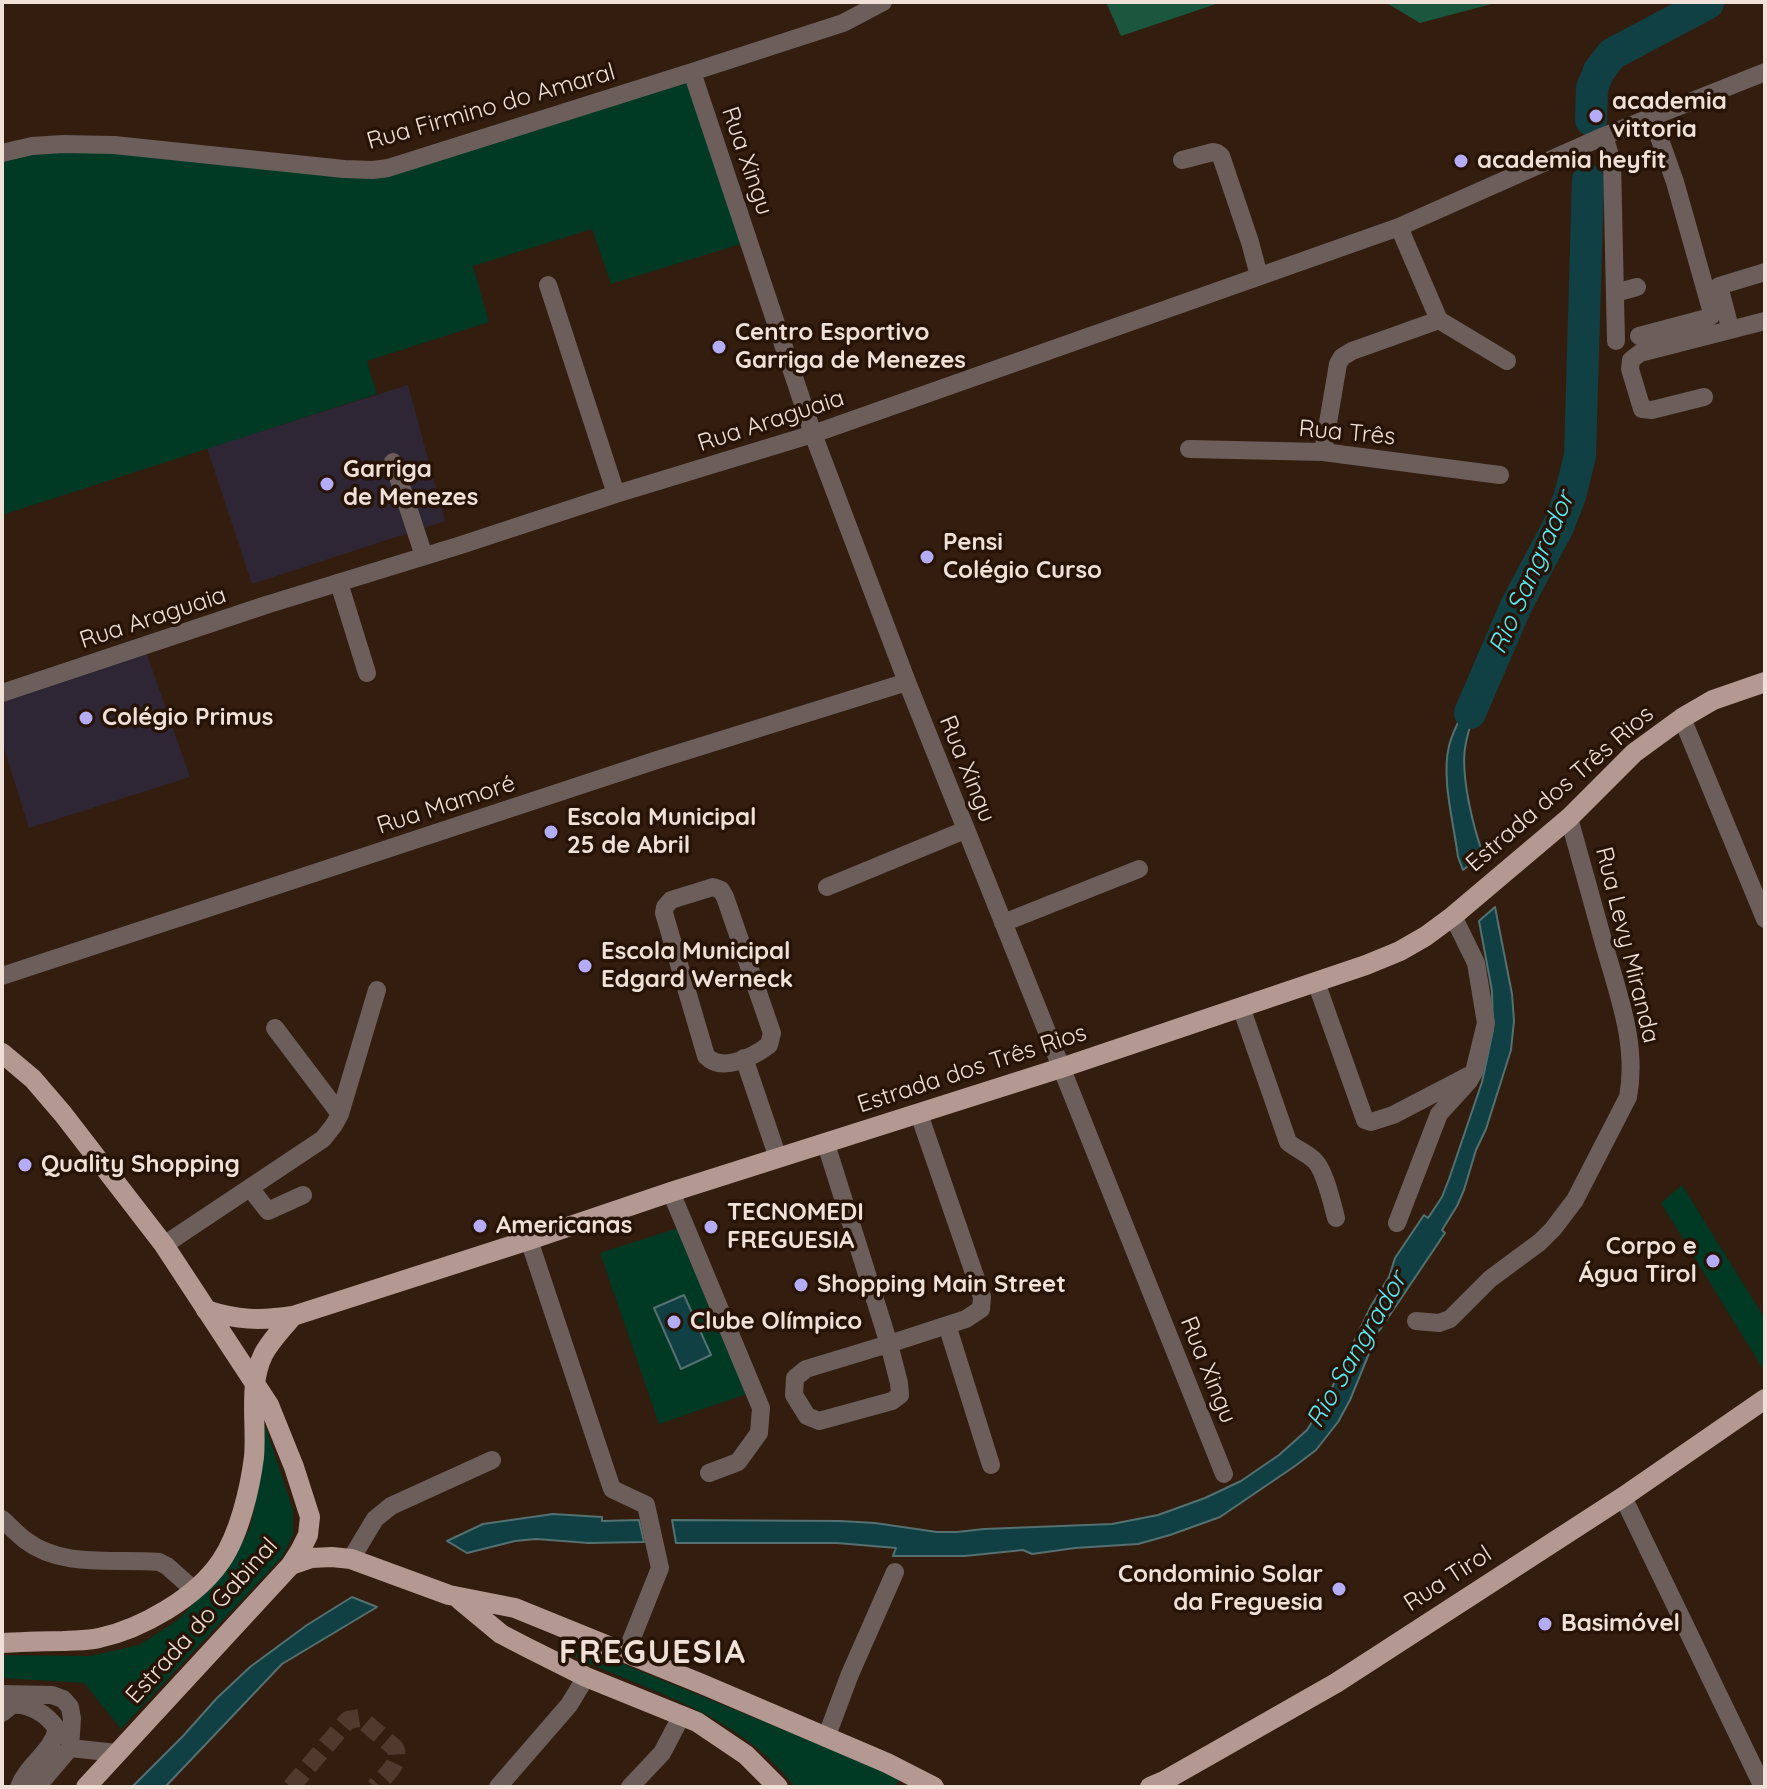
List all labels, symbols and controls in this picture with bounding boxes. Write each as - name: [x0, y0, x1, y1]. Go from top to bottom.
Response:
- street label: Rua Firmino do Amaral: [363, 58, 619, 156]
- place label: academia vittoria: [1612, 88, 1727, 144]
- street label: Rua Xingu: [715, 103, 779, 219]
- marker: academia vittoria: [1587, 107, 1605, 125]
- place label: academia heyfit: [1477, 147, 1667, 175]
- marker: academia heyfit: [1452, 152, 1470, 170]
- place label: Centro Esportivo Garriga de Menezes: [735, 319, 966, 375]
- marker: Centro Esportivo Garriga de Menezes: [710, 338, 728, 356]
- street label: Rua Araguaia: [694, 384, 848, 458]
- street label: Rua Três: [1297, 414, 1397, 452]
- place label: Garriga de Menezes: [343, 456, 478, 512]
- marker: Garriga de Menezes: [318, 475, 336, 493]
- water label: Rio Sangrador: [1482, 487, 1582, 659]
- place label: Pensi Colégio Curso: [943, 529, 1102, 585]
- marker: Pensi Colégio Curso: [918, 548, 936, 566]
- street label: Rua Araguaia: [76, 581, 230, 655]
- street label: Estrada dos Três Rios: [1460, 700, 1660, 878]
- place label: Colégio Primus: [102, 704, 273, 732]
- marker: Colégio Primus: [77, 709, 95, 727]
- street label: Rua Xingu: [933, 711, 1001, 827]
- street label: Rua Mamoré: [373, 769, 519, 841]
- place label: Escola Municipal 25 de Abril: [567, 804, 757, 860]
- marker: Escola Municipal 25 de Abril: [542, 823, 560, 841]
- street label: Rua Levy Miranda: [1589, 844, 1665, 1046]
- place label: Escola Municipal Edgard Werneck: [601, 938, 793, 994]
- marker: Escola Municipal Edgard Werneck: [576, 957, 594, 975]
- street label: Estrada dos Três Rios: [854, 1018, 1090, 1120]
- place label: Quality Shopping: [41, 1151, 240, 1179]
- marker: Quality Shopping: [16, 1156, 34, 1174]
- place label: TECNOMEDI FREGUESIA: [727, 1199, 864, 1255]
- place label: Americanas: [496, 1212, 632, 1240]
- marker: Americanas: [471, 1217, 489, 1235]
- marker: TECNOMEDI FREGUESIA: [702, 1218, 720, 1236]
- place label: Corpo e Água Tirol: [1579, 1233, 1697, 1289]
- marker: Corpo e Água Tirol: [1704, 1252, 1722, 1270]
- water label: Rio Sangrador: [1300, 1267, 1414, 1433]
- place label: Shopping Main Street: [817, 1271, 1066, 1299]
- marker: Shopping Main Street: [792, 1276, 810, 1294]
- place label: Clube Olímpico: [690, 1308, 862, 1336]
- street label: Rua Xingu: [1174, 1312, 1242, 1428]
- marker: Clube Olímpico: [665, 1313, 683, 1331]
- street label: Estrada do Gabinal: [120, 1532, 284, 1710]
- street label: Rua Tirol: [1399, 1540, 1497, 1618]
- place label: Condominio Solar da Freguesia: [1118, 1561, 1323, 1617]
- marker: Condominio Solar da Freguesia: [1330, 1580, 1348, 1598]
- place label: Basimóvel: [1561, 1610, 1680, 1638]
- marker: Basimóvel: [1536, 1615, 1554, 1633]
- district label: FREGUESIA: [559, 1634, 747, 1672]

